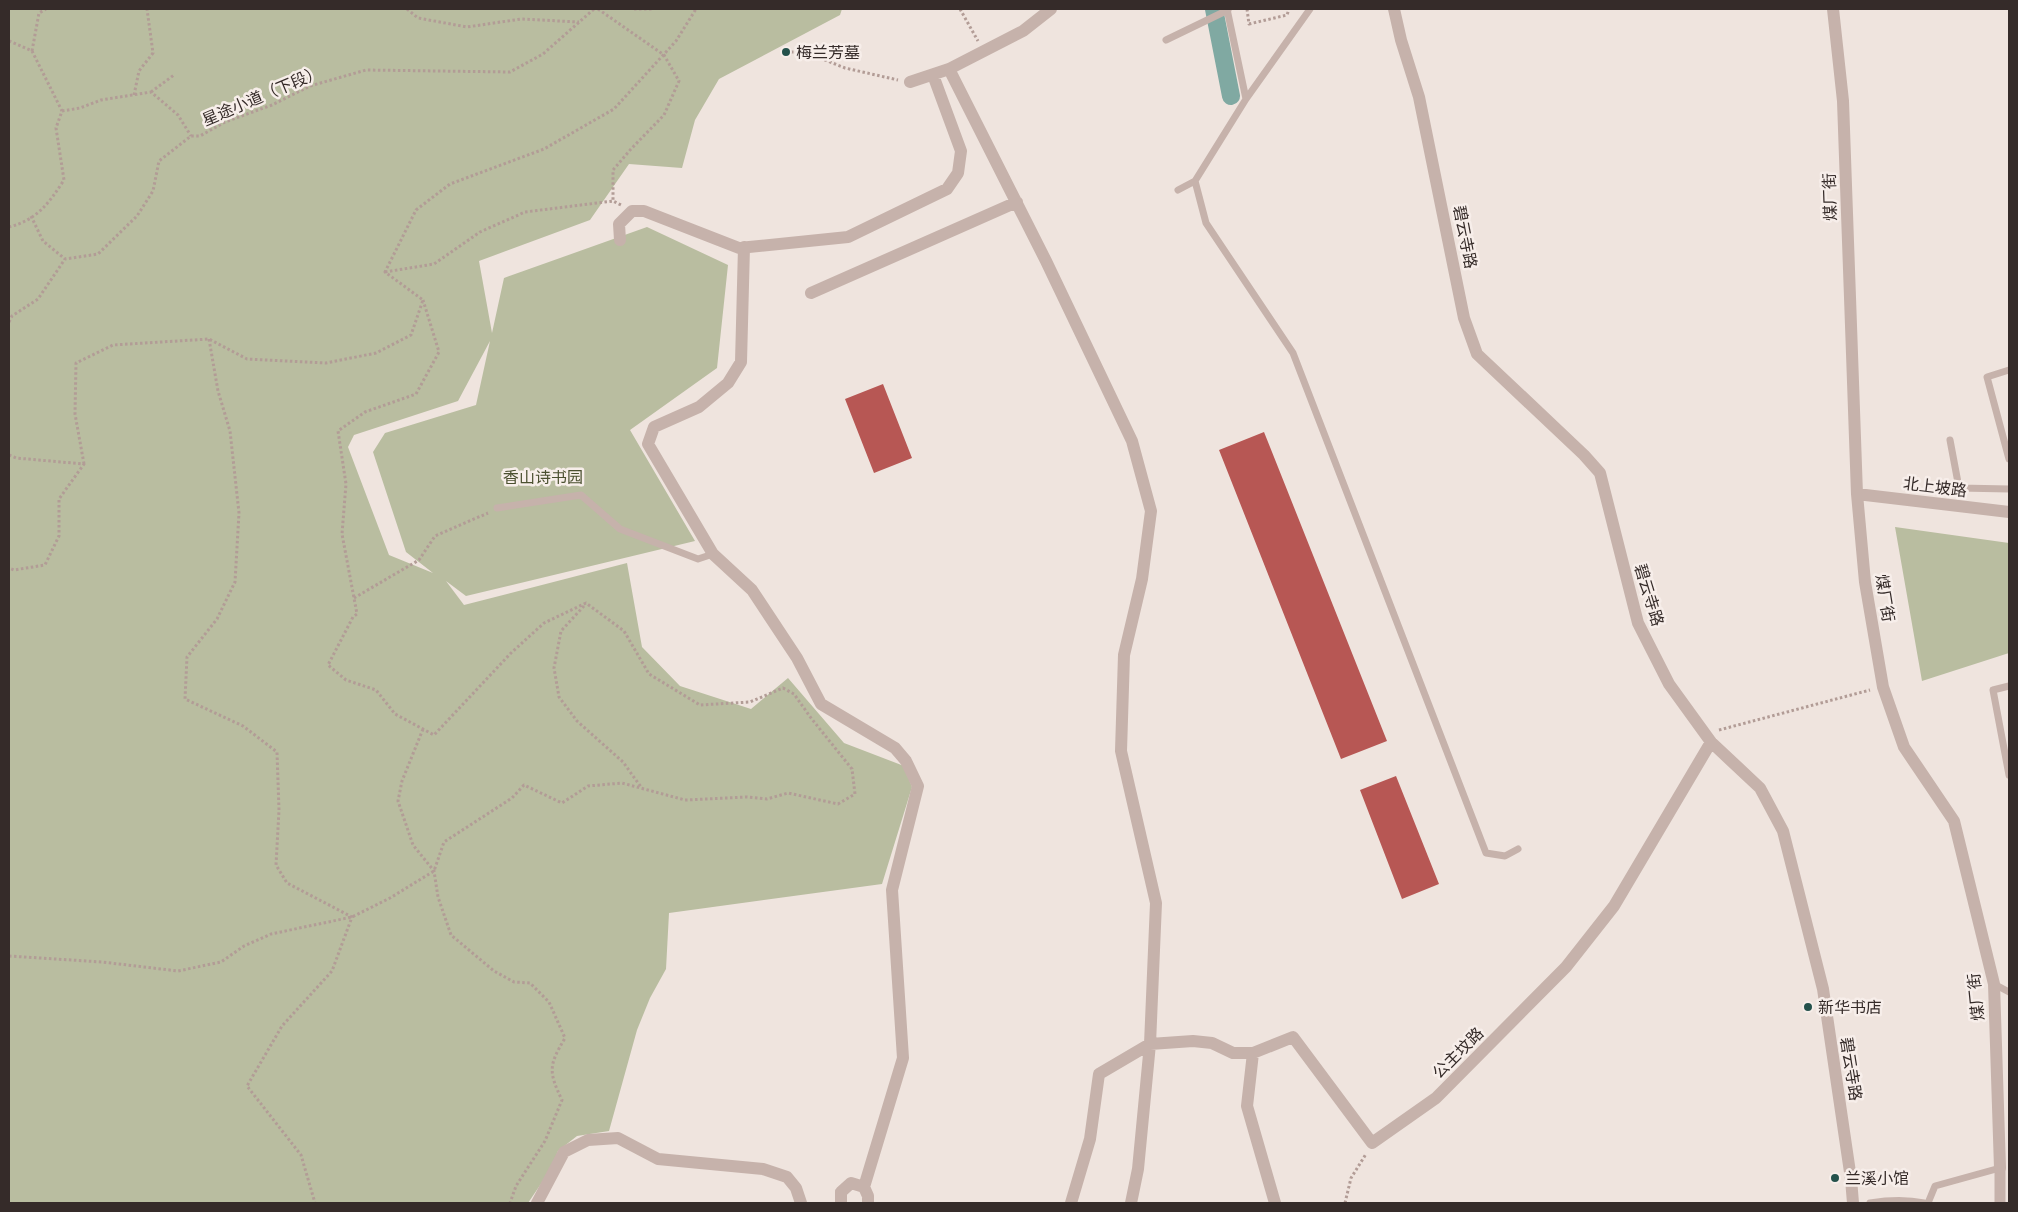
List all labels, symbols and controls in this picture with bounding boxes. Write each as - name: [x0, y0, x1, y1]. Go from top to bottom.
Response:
- place label: 梅兰芳墓: [796, 43, 860, 62]
- marker: 梅兰芳墓: [780, 46, 792, 58]
- street label: 星途小道（下段）: [199, 62, 325, 130]
- street label: 煤厂街: [1820, 173, 1840, 221]
- street label: 碧云寺路: [1450, 204, 1480, 270]
- park label: 香山诗书园: [503, 468, 583, 487]
- street label: 北上坡路: [1902, 474, 1968, 500]
- street label: 碧云寺路: [1631, 562, 1667, 628]
- street label: 煤厂街: [1872, 573, 1898, 623]
- street label: 煤厂街: [1964, 972, 1988, 1022]
- place label: 新华书店: [1818, 998, 1882, 1017]
- marker: 新华书店: [1802, 1001, 1814, 1013]
- street label: 公主坟路: [1429, 1024, 1487, 1082]
- street label: 碧云寺路: [1837, 1036, 1865, 1102]
- place label: 兰溪小馆: [1845, 1169, 1909, 1188]
- marker: 兰溪小馆: [1829, 1172, 1841, 1184]

